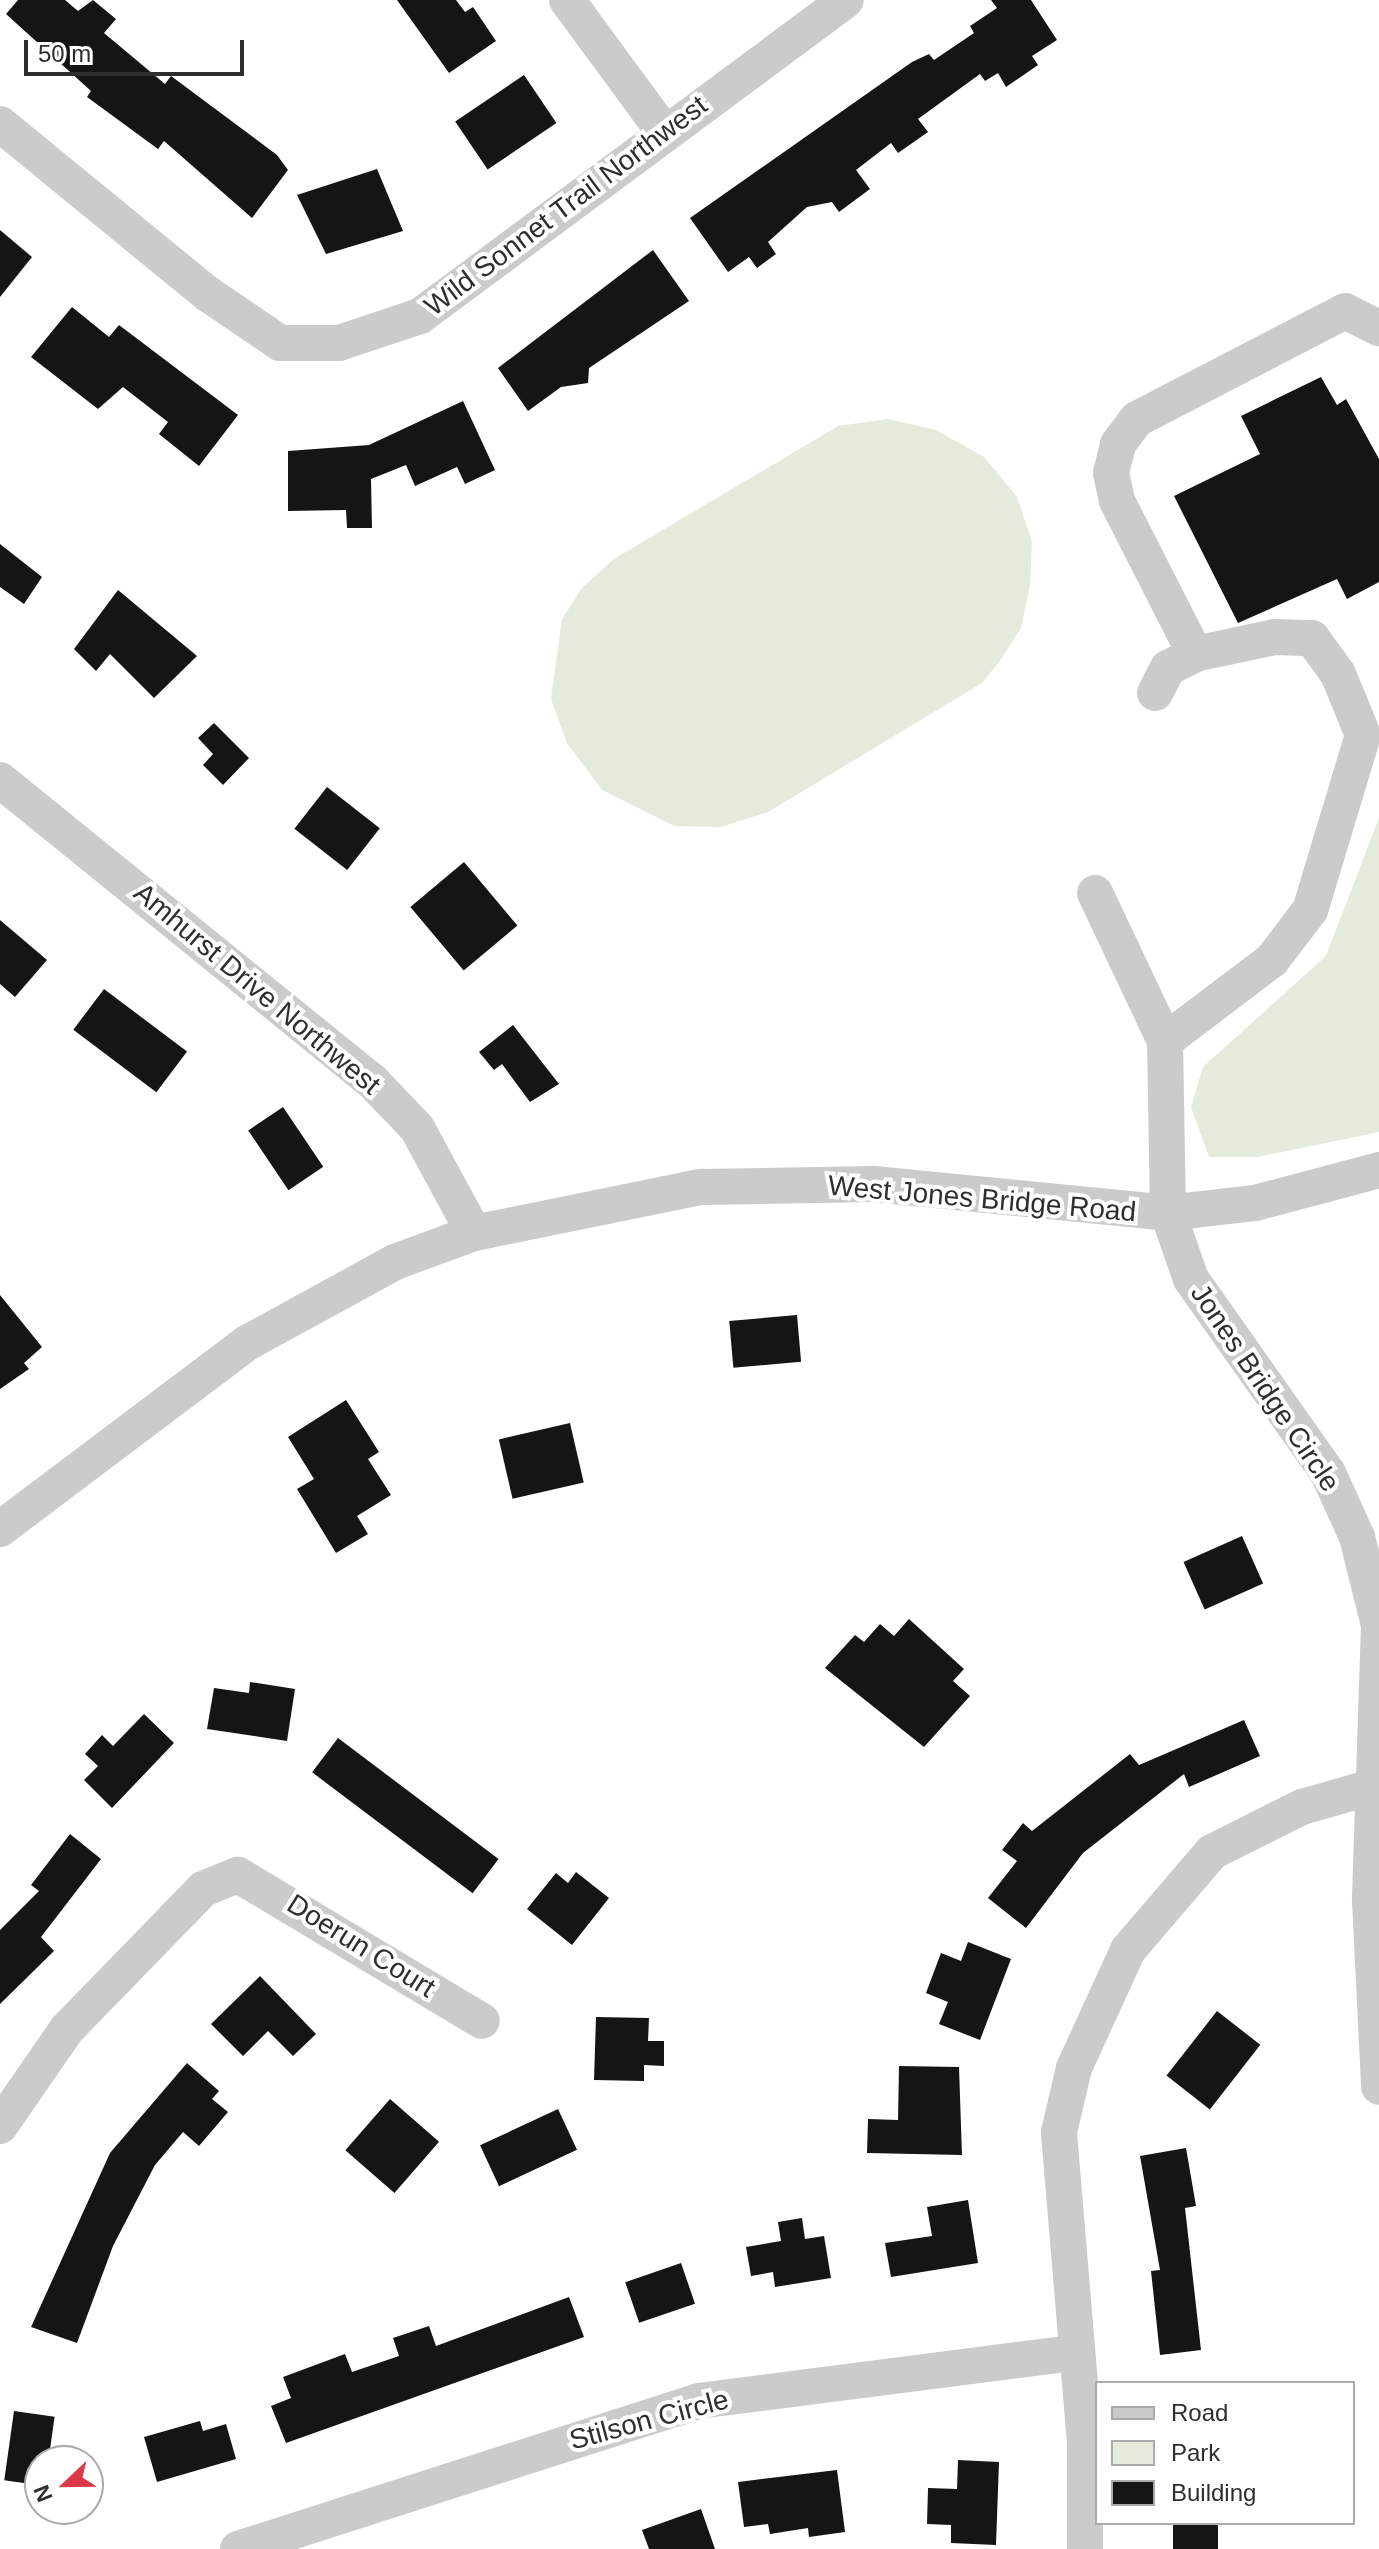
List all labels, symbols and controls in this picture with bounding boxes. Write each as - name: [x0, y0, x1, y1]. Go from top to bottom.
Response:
- scale bar: [28, 24, 248, 74]
- text: 50 m: [38, 40, 91, 67]
- street label: Wild Sonnet Trail Northwest: [418, 88, 714, 324]
- street label: Amhurst Drive Northwest: [127, 876, 387, 1102]
- street label: West Jones Bridge Road: [827, 1169, 1137, 1229]
- street label: Jones Bridge Circle: [1183, 1278, 1347, 1498]
- street label: Doerun Court: [281, 1887, 441, 2005]
- legend: [1095, 2381, 1355, 2525]
- street label: Stilson Circle: [566, 2383, 732, 2457]
- text: Road: [1171, 2399, 1228, 2426]
- text: Park: [1171, 2439, 1220, 2466]
- north arrow: [24, 2445, 104, 2525]
- text: Building: [1171, 2479, 1256, 2506]
- text: N: [29, 2481, 58, 2505]

